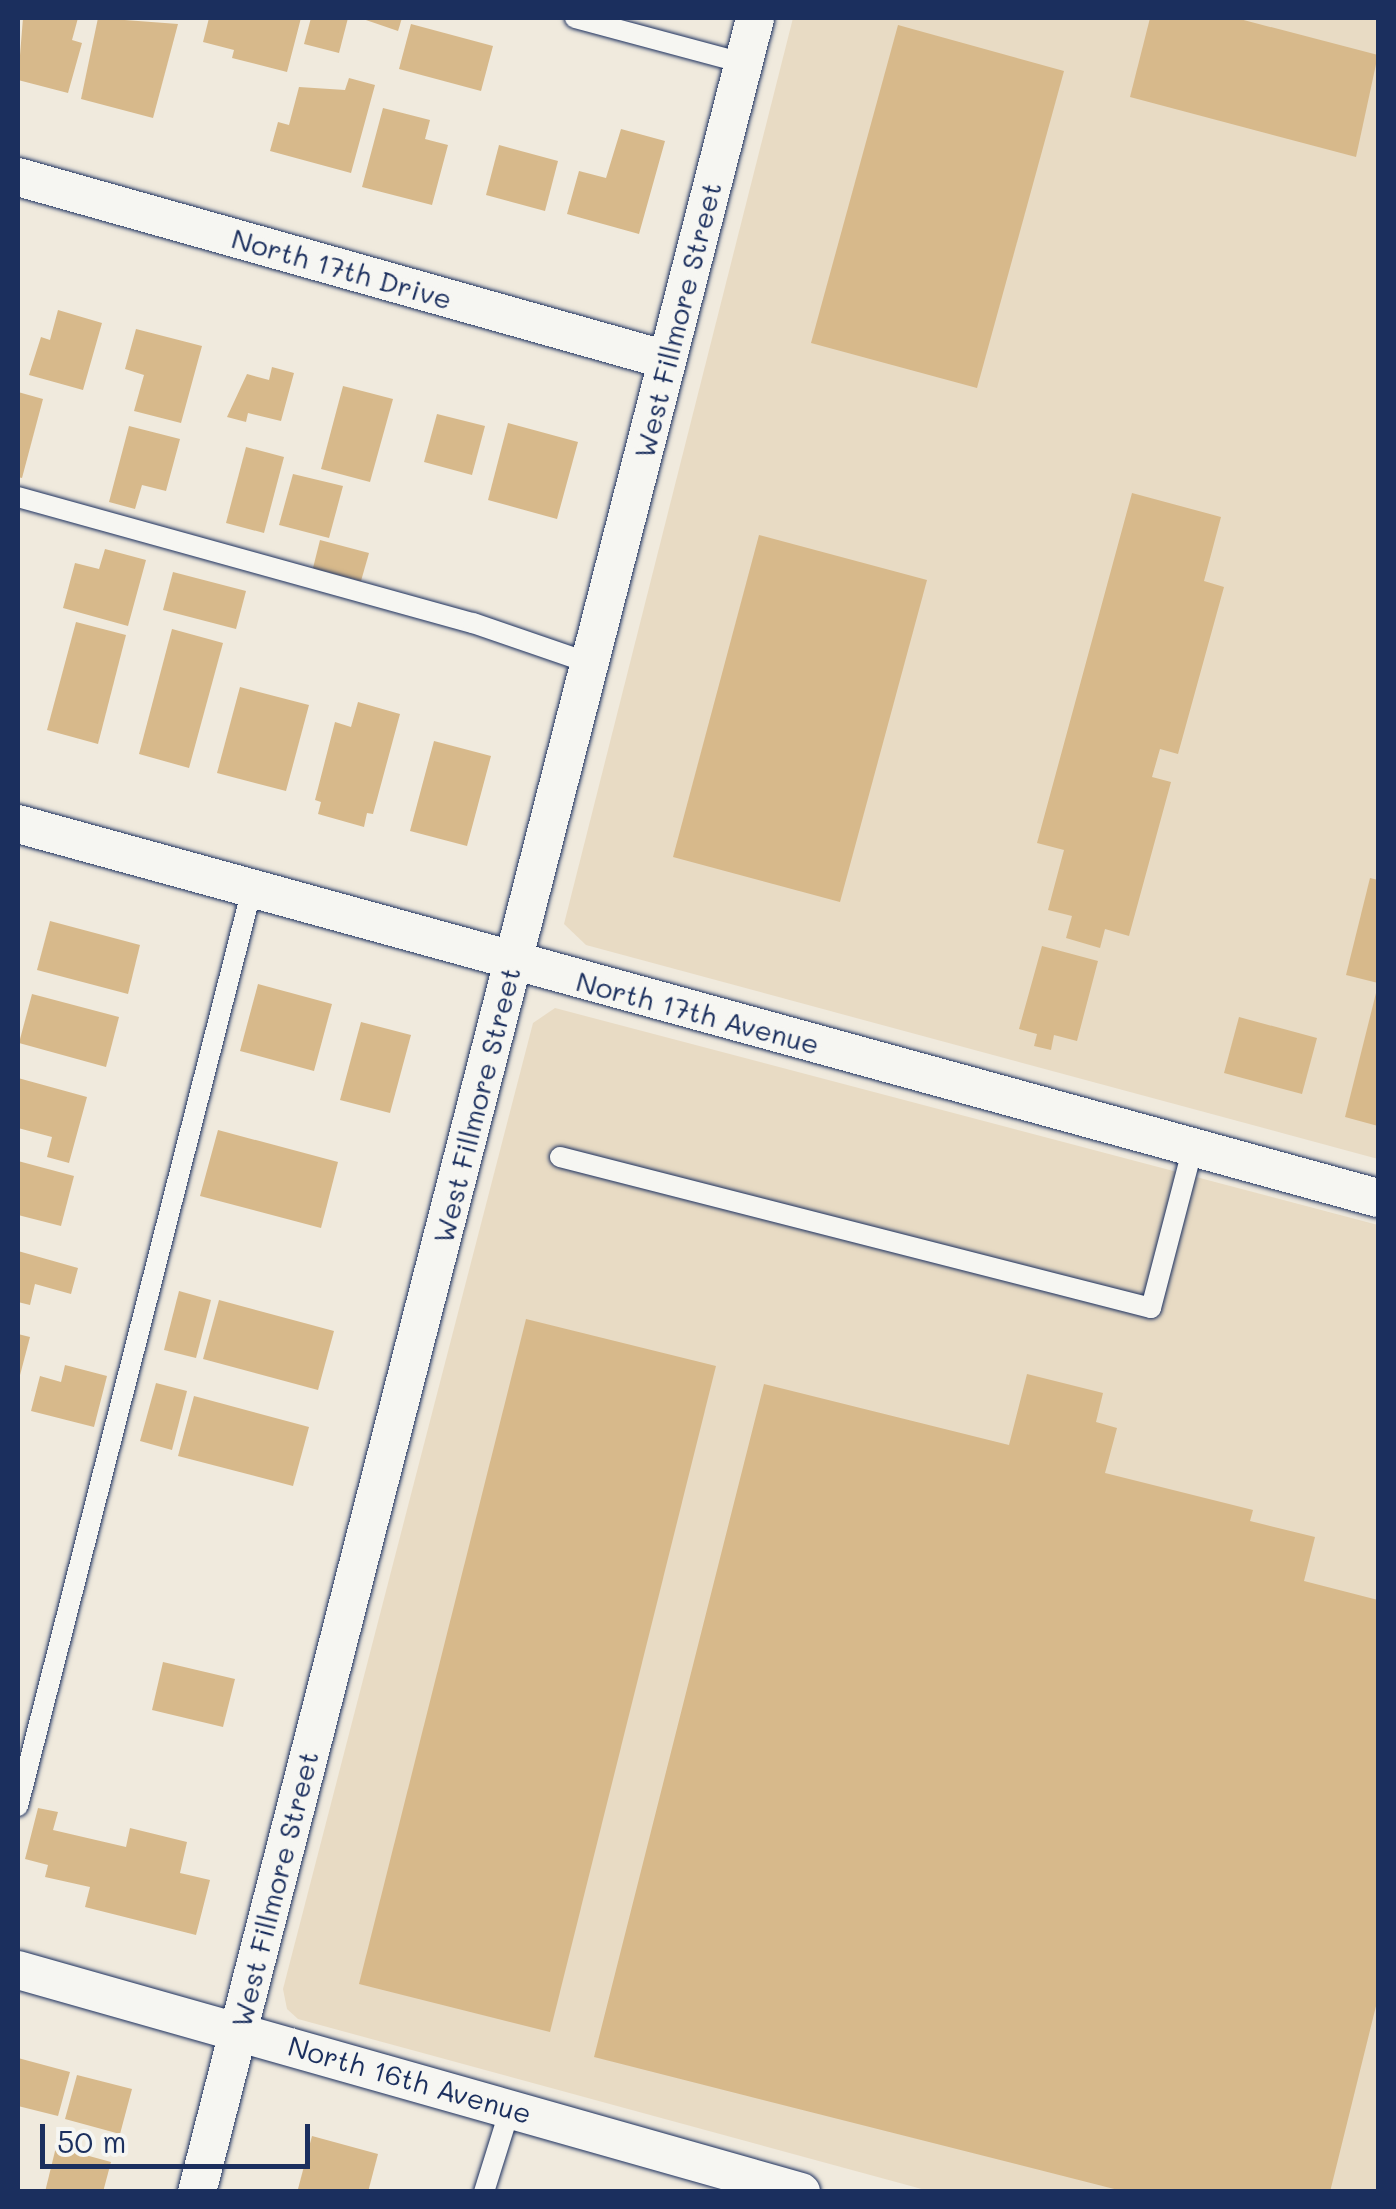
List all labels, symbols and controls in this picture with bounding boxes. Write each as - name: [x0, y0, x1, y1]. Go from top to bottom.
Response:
- street label: West Fillmore Street: [626, 178, 728, 462]
- street label: North 17th Drive: [228, 220, 456, 316]
- street label: West Fillmore Street: [425, 963, 527, 1247]
- street label: North 17th Avenue: [573, 963, 823, 1061]
- street label: West Fillmore Street: [223, 1747, 325, 2031]
- street label: North 16th Avenue: [284, 2028, 536, 2130]
- scale bar: [45, 2104, 315, 2166]
- text: 50 m: [57, 2121, 127, 2161]

